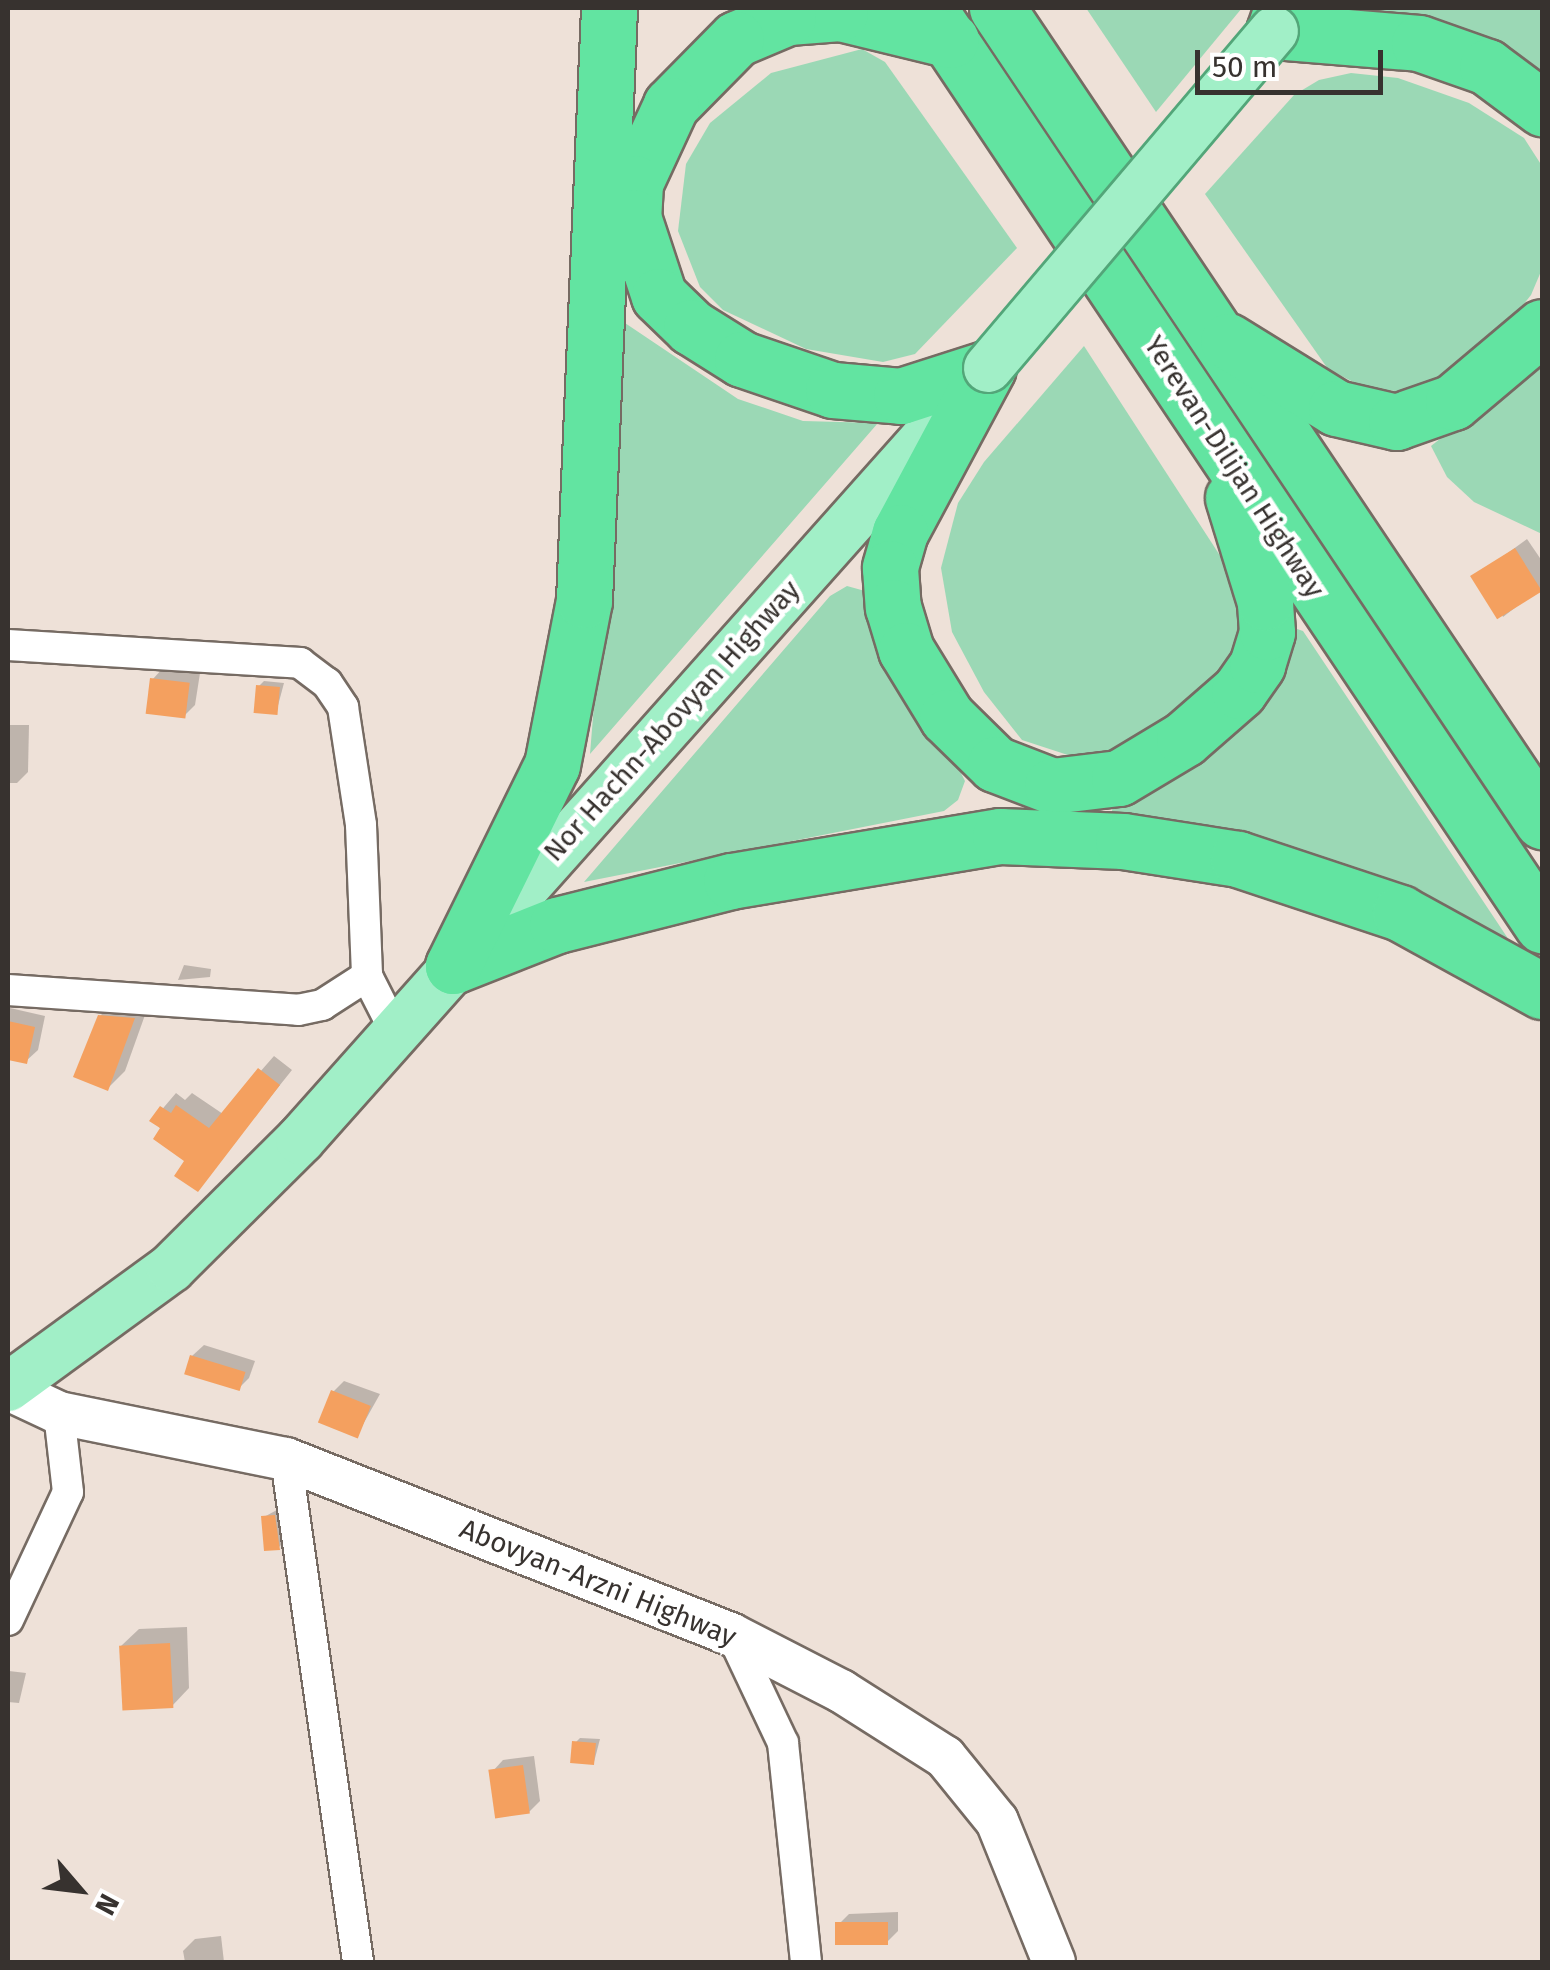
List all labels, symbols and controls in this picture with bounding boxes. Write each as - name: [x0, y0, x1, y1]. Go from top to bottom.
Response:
- scale bar: [1200, 30, 1388, 92]
- text: 50 m: [1212, 49, 1277, 85]
- street label: Yerevan-Dilijan Highway: [1137, 330, 1331, 604]
- street label: Nor Hachn-Abovyan Highway: [537, 574, 807, 868]
- street label: Abovyan-Arzni Highway: [455, 1512, 741, 1654]
- north arrow: [30, 1840, 130, 1940]
- text: N: [88, 1888, 126, 1920]

